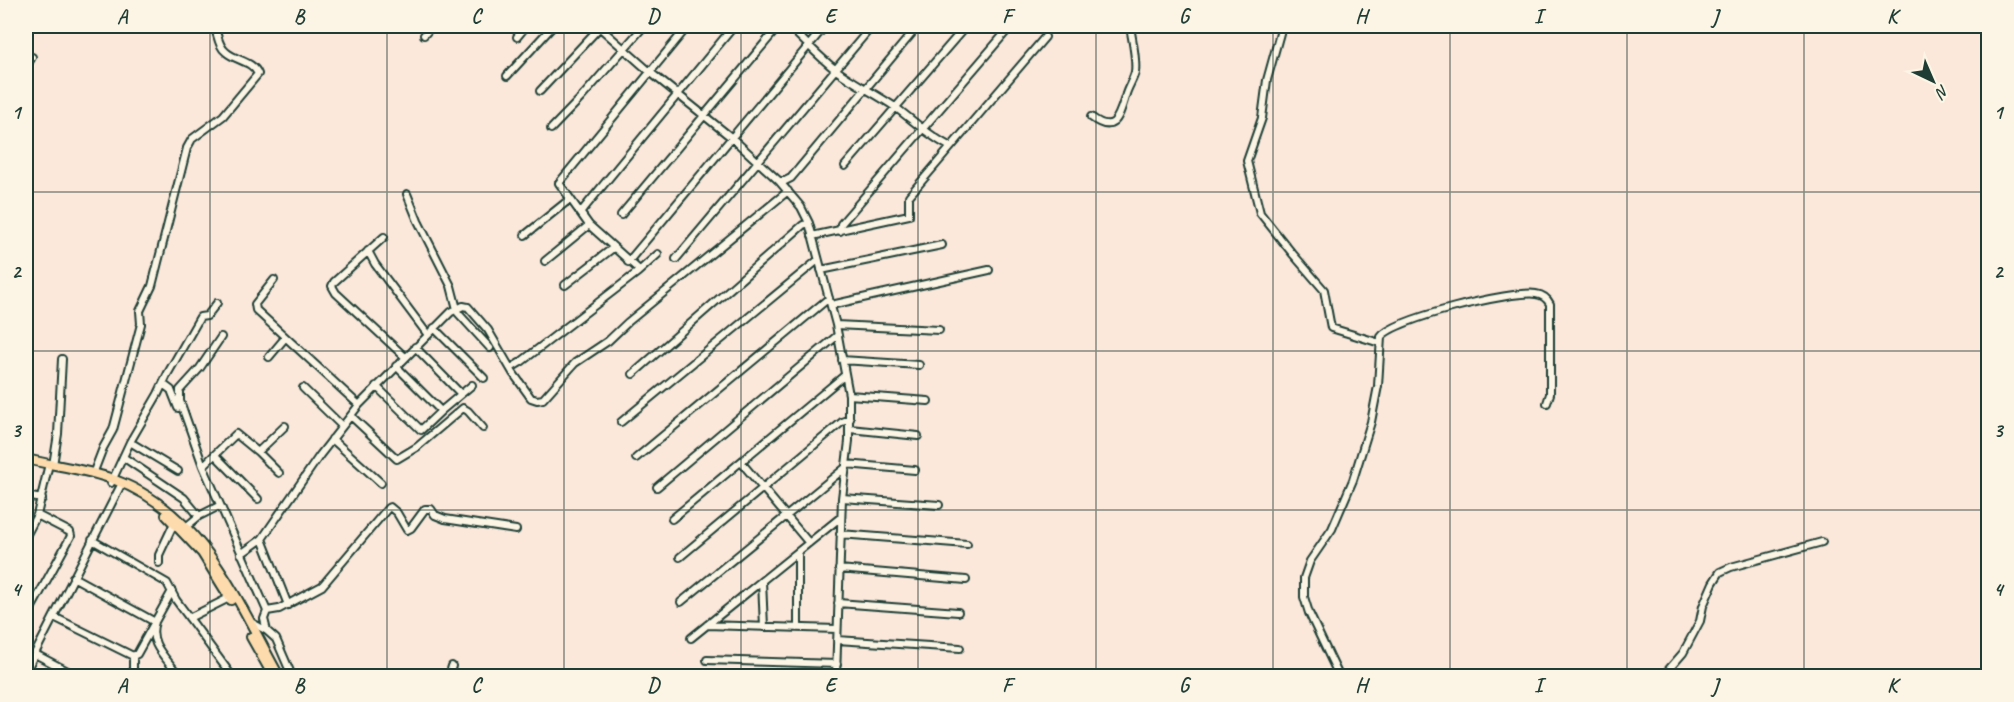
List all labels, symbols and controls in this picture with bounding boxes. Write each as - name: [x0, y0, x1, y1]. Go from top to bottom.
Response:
- text: A: [117, 4, 129, 29]
- text: B: [294, 4, 306, 29]
- text: C: [471, 4, 483, 29]
- text: D: [647, 4, 661, 29]
- text: E: [825, 4, 839, 29]
- text: F: [1002, 4, 1016, 29]
- text: G: [1179, 4, 1192, 29]
- text: H: [1355, 4, 1370, 29]
- text: I: [1534, 4, 1547, 29]
- text: J: [1710, 4, 1722, 29]
- text: K: [1887, 4, 1901, 29]
- north arrow: [1903, 51, 1963, 111]
- text: N: [1930, 80, 1953, 104]
- text: 1: [12, 100, 23, 125]
- text: 1: [1994, 100, 2005, 125]
- text: 2: [12, 259, 23, 284]
- text: 2: [1994, 259, 2005, 284]
- text: 3: [12, 418, 23, 443]
- text: 3: [1994, 418, 2005, 443]
- text: 4: [12, 577, 24, 602]
- text: 4: [1994, 577, 2006, 602]
- text: A: [117, 673, 129, 698]
- text: B: [294, 673, 306, 698]
- text: C: [471, 673, 483, 698]
- text: D: [647, 673, 661, 698]
- text: E: [825, 673, 839, 698]
- text: F: [1002, 673, 1016, 698]
- text: G: [1179, 673, 1192, 698]
- text: H: [1355, 673, 1370, 698]
- text: I: [1534, 673, 1547, 698]
- text: J: [1710, 673, 1722, 698]
- text: K: [1887, 673, 1901, 698]

